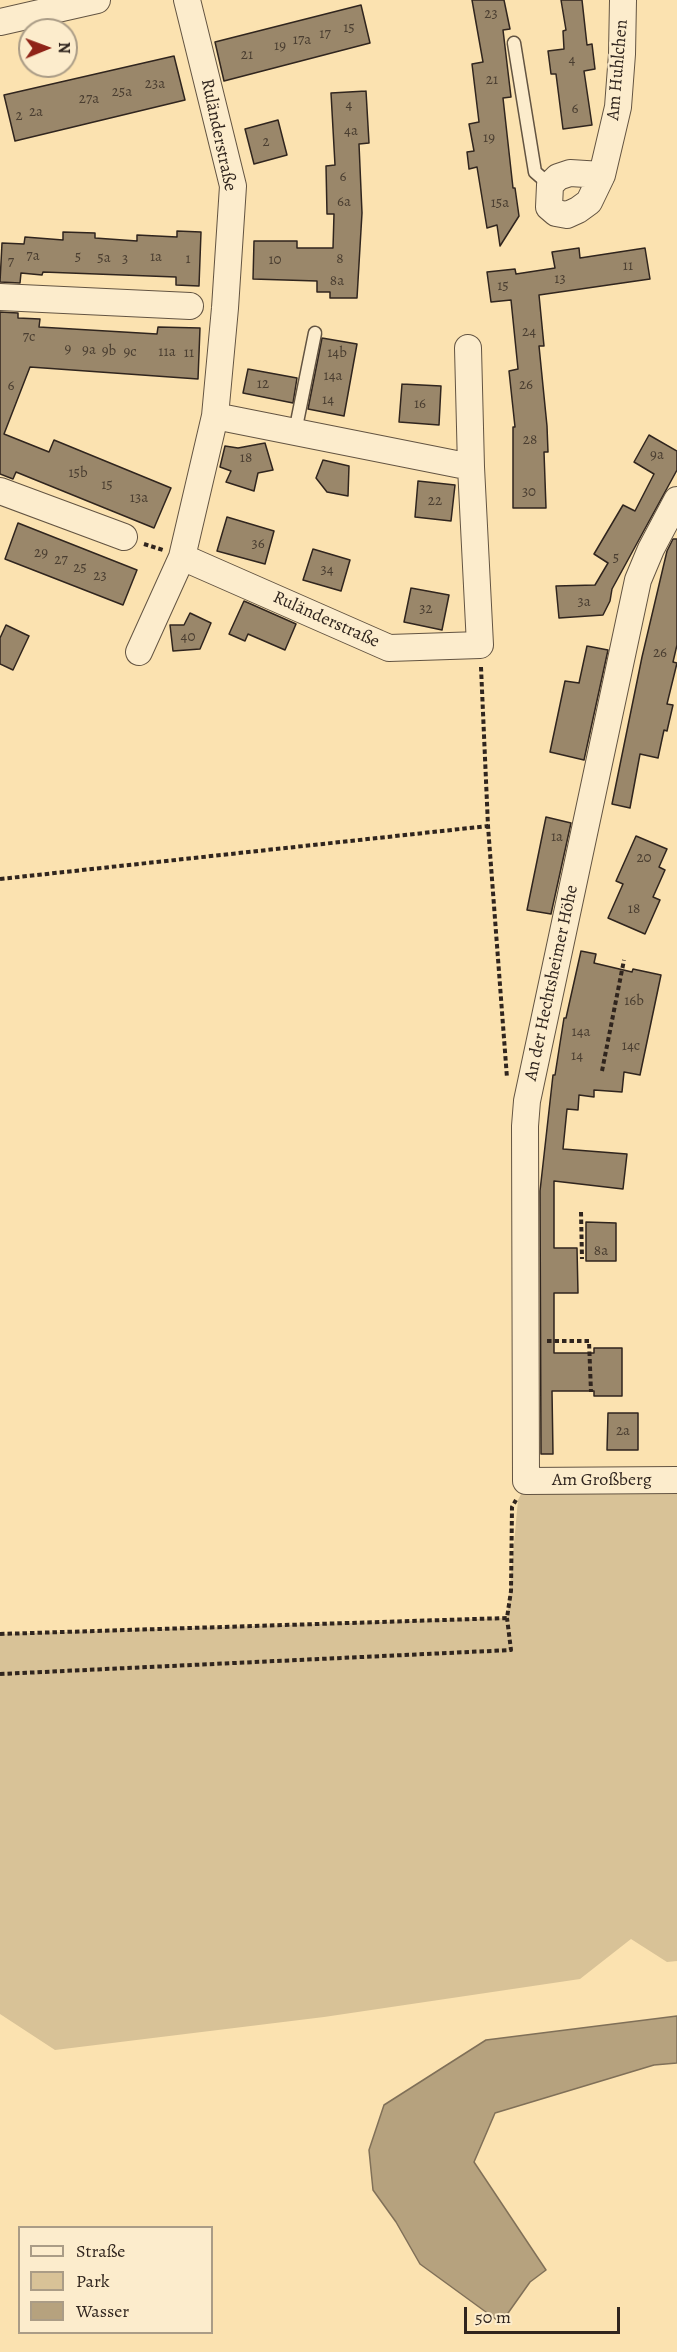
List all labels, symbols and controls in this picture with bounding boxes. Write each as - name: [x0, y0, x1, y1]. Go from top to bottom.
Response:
- house number: 23: [484, 5, 498, 23]
- north arrow: [18, 18, 78, 78]
- house number: 15: [343, 19, 355, 37]
- street label: Am Huhlchen: [603, 19, 633, 121]
- house number: 17: [319, 25, 331, 43]
- house number: 17a: [293, 31, 311, 49]
- house number: 19: [274, 37, 286, 55]
- text: N: [53, 42, 75, 54]
- house number: 21: [241, 46, 253, 64]
- house number: 4: [569, 51, 575, 69]
- house number: 21: [486, 71, 498, 89]
- house number: 23a: [145, 75, 165, 93]
- street label: Ruländerstraße: [196, 77, 240, 193]
- house number: 25a: [112, 83, 132, 101]
- house number: 27a: [79, 90, 99, 108]
- house number: 4: [346, 96, 352, 114]
- house number: 6: [572, 100, 578, 118]
- house number: 2a: [29, 103, 43, 121]
- house number: 2: [15, 107, 23, 125]
- house number: 4a: [344, 122, 358, 140]
- house number: 19: [483, 129, 495, 147]
- house number: 2: [262, 133, 270, 151]
- house number: 6: [340, 168, 346, 186]
- house number: 6a: [337, 193, 351, 211]
- house number: 15a: [491, 194, 509, 212]
- house number: 7a: [26, 247, 40, 265]
- house number: 5: [75, 248, 81, 266]
- house number: 1a: [150, 248, 162, 266]
- house number: 5a: [97, 249, 111, 267]
- house number: 3: [122, 250, 128, 268]
- house number: 1: [185, 250, 191, 268]
- house number: 8: [336, 250, 344, 268]
- house number: 10: [268, 251, 282, 269]
- house number: 7: [8, 253, 14, 271]
- house number: 11: [623, 257, 633, 275]
- house number: 13: [554, 270, 566, 288]
- house number: 8a: [330, 272, 344, 290]
- house number: 15: [497, 277, 509, 295]
- house number: 24: [522, 323, 536, 341]
- house number: 7c: [23, 328, 35, 346]
- house number: 9: [65, 340, 71, 358]
- house number: 9a: [82, 341, 96, 359]
- house number: 9b: [102, 342, 116, 360]
- house number: 9c: [123, 343, 137, 361]
- house number: 11a: [158, 343, 176, 361]
- house number: 11: [184, 344, 194, 362]
- house number: 14b: [327, 344, 347, 362]
- house number: 14a: [324, 367, 342, 385]
- house number: 12: [257, 375, 269, 393]
- house number: 26: [519, 376, 533, 394]
- house number: 6: [8, 377, 14, 395]
- house number: 14: [322, 391, 334, 409]
- house number: 16: [414, 395, 426, 413]
- house number: 28: [523, 431, 537, 449]
- house number: 9a: [650, 446, 664, 464]
- house number: 18: [240, 449, 252, 467]
- house number: 15b: [68, 464, 88, 482]
- house number: 15: [101, 476, 113, 494]
- house number: 30: [522, 483, 536, 501]
- house number: 13a: [130, 489, 148, 507]
- house number: 22: [428, 492, 442, 510]
- house number: 36: [251, 535, 265, 553]
- house number: 29: [34, 544, 48, 562]
- house number: 5: [613, 549, 619, 567]
- house number: 27: [54, 551, 68, 569]
- house number: 25: [73, 559, 87, 577]
- house number: 34: [320, 561, 334, 579]
- house number: 23: [93, 567, 107, 585]
- street label: Ruländerstraße: [269, 587, 383, 653]
- house number: 3a: [577, 593, 591, 611]
- house number: 32: [419, 600, 433, 618]
- house number: 40: [181, 628, 195, 646]
- house number: 26: [653, 644, 667, 662]
- house number: 1a: [551, 828, 563, 846]
- house number: 20: [636, 849, 652, 867]
- street label: An der Hechtsheimer Höhe: [521, 883, 583, 1083]
- house number: 18: [628, 900, 640, 918]
- house number: 16b: [624, 992, 644, 1010]
- house number: 14a: [572, 1023, 590, 1041]
- house number: 14c: [622, 1037, 640, 1055]
- house number: 14: [571, 1047, 583, 1065]
- house number: 8a: [594, 1242, 608, 1260]
- house number: 2a: [616, 1422, 630, 1440]
- street label: Am Großberg: [552, 1470, 652, 1492]
- legend: [18, 2226, 213, 2334]
- text: Straße: [76, 2239, 125, 2263]
- text: Park: [76, 2269, 110, 2293]
- scale bar: [467, 2295, 623, 2333]
- text: Wasser: [76, 2299, 129, 2323]
- text: 50 m: [475, 2305, 511, 2329]

